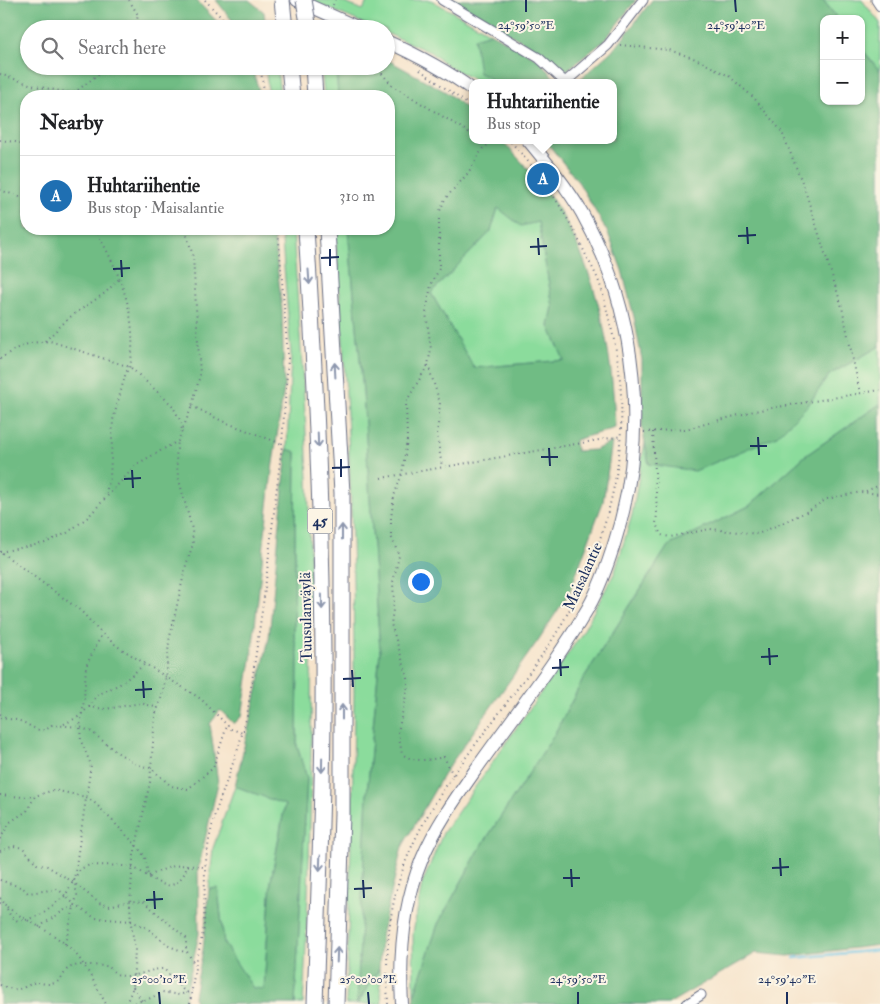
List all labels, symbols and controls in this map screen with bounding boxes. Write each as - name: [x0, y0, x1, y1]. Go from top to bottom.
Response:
- map controls: [820, 15, 865, 105]
- button: +: [820, 15, 865, 60]
- text: 24°59'50"E: [498, 18, 555, 33]
- text: 24°59'40"E: [707, 18, 765, 33]
- search box: [20, 20, 395, 75]
- icon: search: [38, 34, 66, 62]
- text: Search here: [78, 36, 166, 60]
- button: −: [820, 60, 865, 105]
- popup: [469, 79, 617, 144]
- text: Huhtariihentie: [487, 90, 599, 114]
- text: Nearby: [40, 109, 103, 136]
- text: Bus stop: [487, 114, 541, 134]
- pin: A: [527, 160, 559, 198]
- text: Huhtariihentie: [87, 174, 200, 198]
- text: A: [51, 186, 61, 206]
- text: 310 m: [339, 186, 375, 206]
- text: Bus stop · Maisalantie: [87, 198, 224, 218]
- one-way arrow: [304, 269, 313, 285]
- one-way arrow: [330, 362, 339, 378]
- one-way arrow: [313, 431, 322, 447]
- road number: 45: [308, 508, 332, 534]
- one-way arrow: [337, 525, 347, 541]
- street label: Maisalantie: [559, 539, 607, 614]
- your location: [408, 569, 434, 595]
- street label: Tuusulanväylä: [295, 571, 317, 662]
- one-way arrow: [317, 594, 327, 610]
- one-way arrow: [337, 705, 347, 721]
- one-way arrow: [317, 756, 327, 772]
- one-way arrow: [315, 854, 325, 871]
- one-way arrow: [333, 948, 342, 964]
- text: 25°00'10"E: [131, 972, 187, 987]
- text: 25°00'00"E: [339, 972, 397, 987]
- text: 24°59'50"E: [550, 972, 607, 987]
- text: 24°59'40"E: [758, 972, 816, 987]

